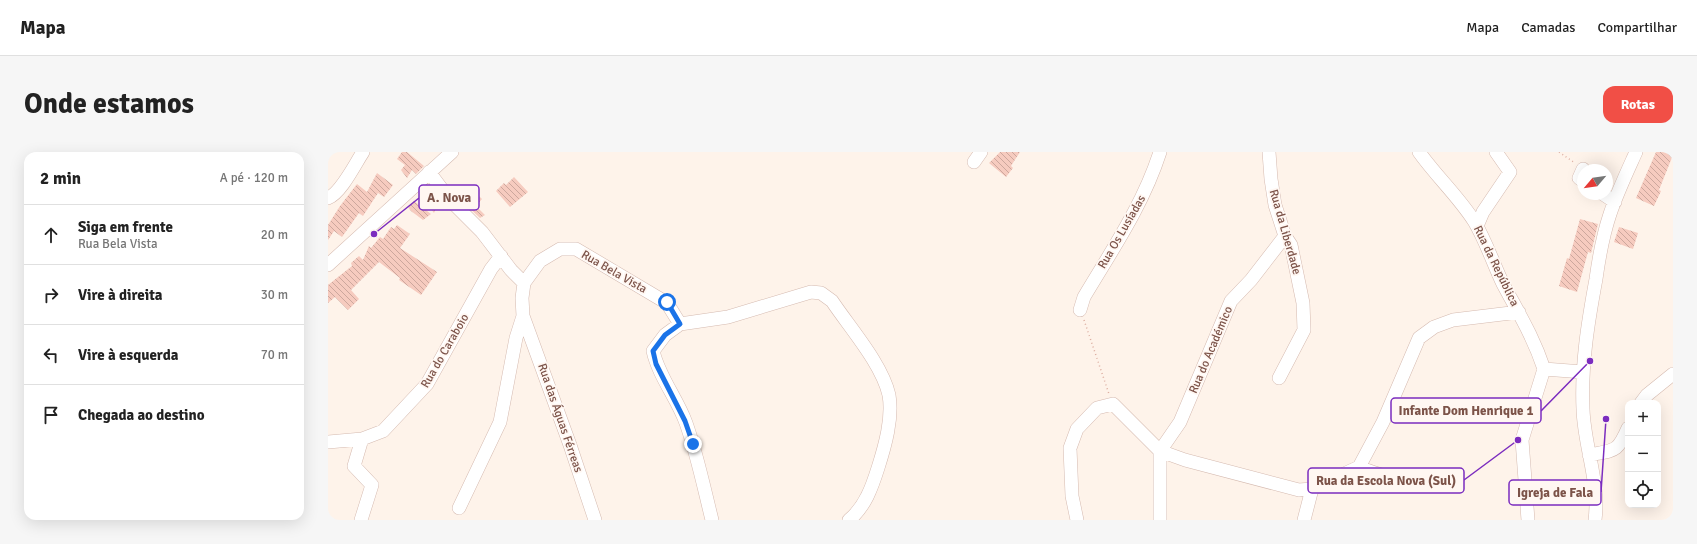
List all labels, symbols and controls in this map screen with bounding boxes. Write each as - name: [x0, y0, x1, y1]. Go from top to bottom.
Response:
- text: Mapa: [20, 16, 66, 40]
- text: Mapa: [1466, 19, 1499, 36]
- text: Camadas: [1521, 19, 1575, 36]
- text: Compartilhar: [1597, 19, 1677, 36]
- button: Rotas: [1603, 86, 1673, 123]
- text: Onde estamos: [24, 87, 194, 121]
- north arrow: [1577, 164, 1613, 200]
- text: 2 min: [40, 168, 81, 189]
- text: A pé · 120 m: [220, 170, 288, 186]
- callout: A. Nova: [419, 185, 479, 210]
- street label: Rua da Liberdade: [1266, 188, 1304, 276]
- text: A. Nova: [427, 190, 471, 206]
- street label: Rua Os Lusíadas: [1095, 192, 1149, 272]
- text: Siga em frente: [78, 218, 173, 236]
- street label: Rua da República: [1470, 223, 1522, 309]
- icon: ahead: [40, 224, 62, 246]
- text: 20 m: [261, 227, 288, 243]
- text: Rua Bela Vista: [78, 236, 158, 252]
- street label: Rua Bela Vista: [578, 247, 650, 297]
- icon: right: [40, 284, 62, 306]
- text: Vire à direita: [78, 286, 162, 304]
- text: 30 m: [261, 287, 288, 303]
- route start: [658, 293, 676, 311]
- street label: Rua do Académico: [1186, 304, 1236, 396]
- street label: Rua do Caraboio: [418, 311, 472, 391]
- icon: left: [40, 344, 62, 366]
- text: Vire à esquerda: [78, 346, 178, 364]
- text: 70 m: [261, 347, 288, 363]
- street label: Rua das Águas Férreas: [534, 361, 586, 475]
- callout: Infante Dom Henrique 1: [1391, 398, 1541, 423]
- map controls: [1625, 400, 1661, 508]
- button: +: [1625, 400, 1661, 436]
- text: Infante Dom Henrique 1: [1399, 403, 1533, 419]
- icon: arrive: [40, 404, 62, 426]
- text: Chegada ao destino: [78, 406, 205, 424]
- route end: [684, 435, 702, 453]
- button: −: [1625, 436, 1661, 472]
- callout: Rua da Escola Nova (Sul): [1308, 468, 1464, 493]
- button: locate: [1625, 472, 1661, 508]
- text: Rua da Escola Nova (Sul): [1316, 473, 1456, 489]
- callout: Igreja de Fala: [1509, 480, 1601, 505]
- text: Igreja de Fala: [1517, 485, 1593, 501]

